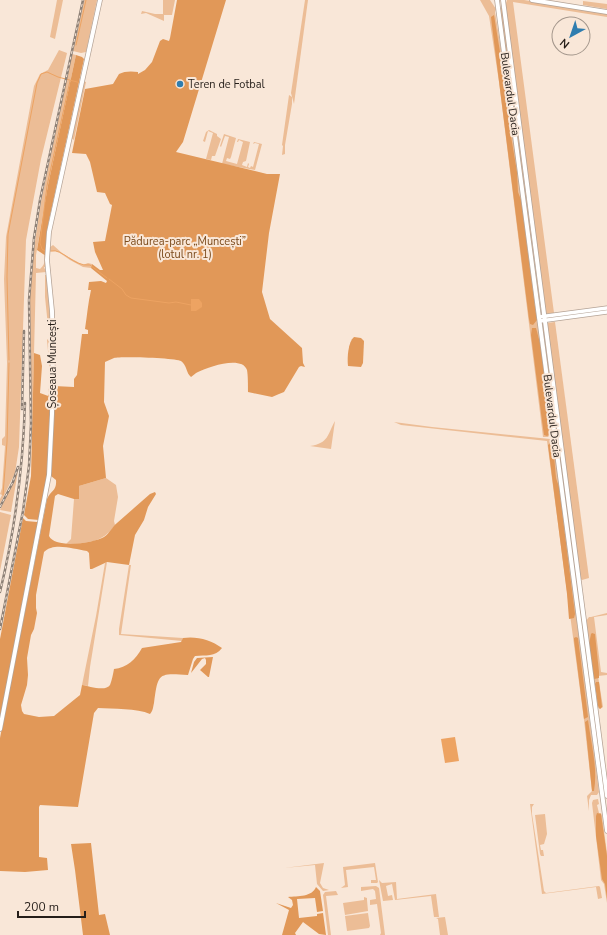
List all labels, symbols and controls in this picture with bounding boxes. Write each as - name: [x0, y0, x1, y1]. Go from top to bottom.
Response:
- north arrow: [551, 16, 591, 56]
- text: N: [557, 35, 573, 52]
- street label: Bulevardul Dacia: [497, 51, 523, 137]
- place label: Teren de Fotbal: [188, 77, 265, 92]
- marker: Teren de Fotbal: [175, 79, 185, 89]
- park label: Pădurea-parc „Muncești” (lotul nr. 1): [124, 234, 246, 262]
- street label: Șoseaua Muncești: [45, 320, 60, 408]
- street label: Bulevardul Dacia: [539, 373, 565, 459]
- scale bar: [18, 893, 85, 919]
- text: 200 m: [24, 899, 59, 915]

